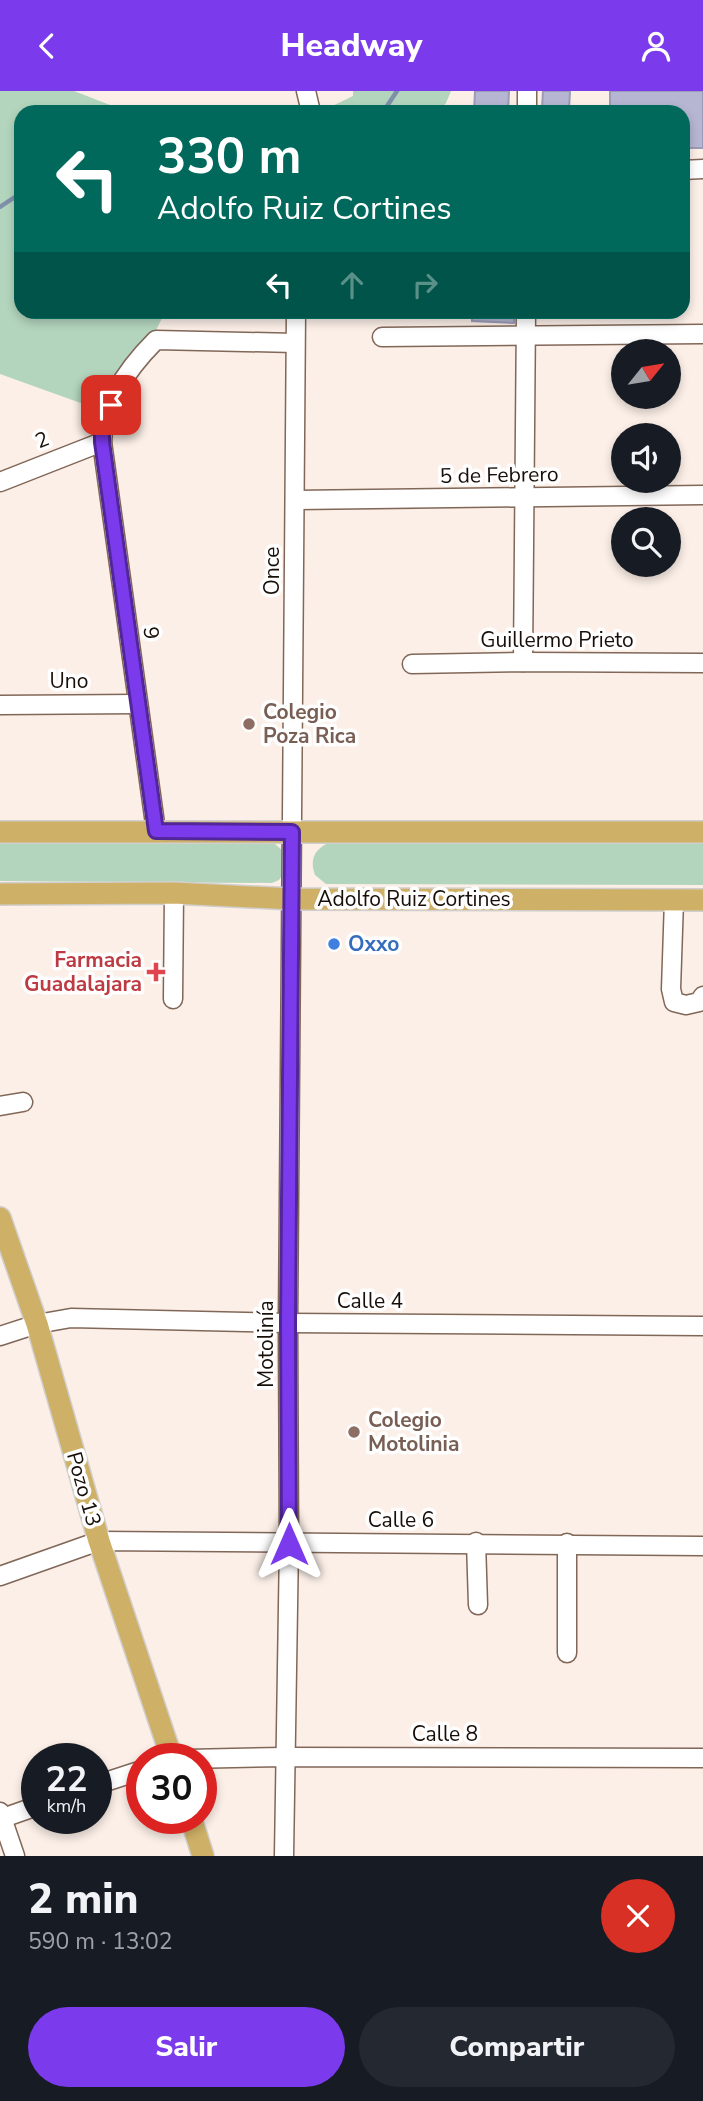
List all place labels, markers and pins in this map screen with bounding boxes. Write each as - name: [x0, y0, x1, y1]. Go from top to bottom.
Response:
- pin: [81, 375, 141, 435]
- place label: Colegio Poza Rica: [263, 698, 356, 750]
- marker: Colegio Poza Rica: [241, 716, 257, 732]
- place label: Oxxo: [348, 930, 399, 958]
- marker: Oxxo: [326, 936, 342, 952]
- place label: Farmacia Guadalajara: [24, 946, 142, 998]
- marker: Farmacia Guadalajara: [148, 964, 164, 980]
- place label: Colegio Motolinia: [368, 1406, 459, 1458]
- marker: Colegio Motolinia: [346, 1424, 362, 1440]

